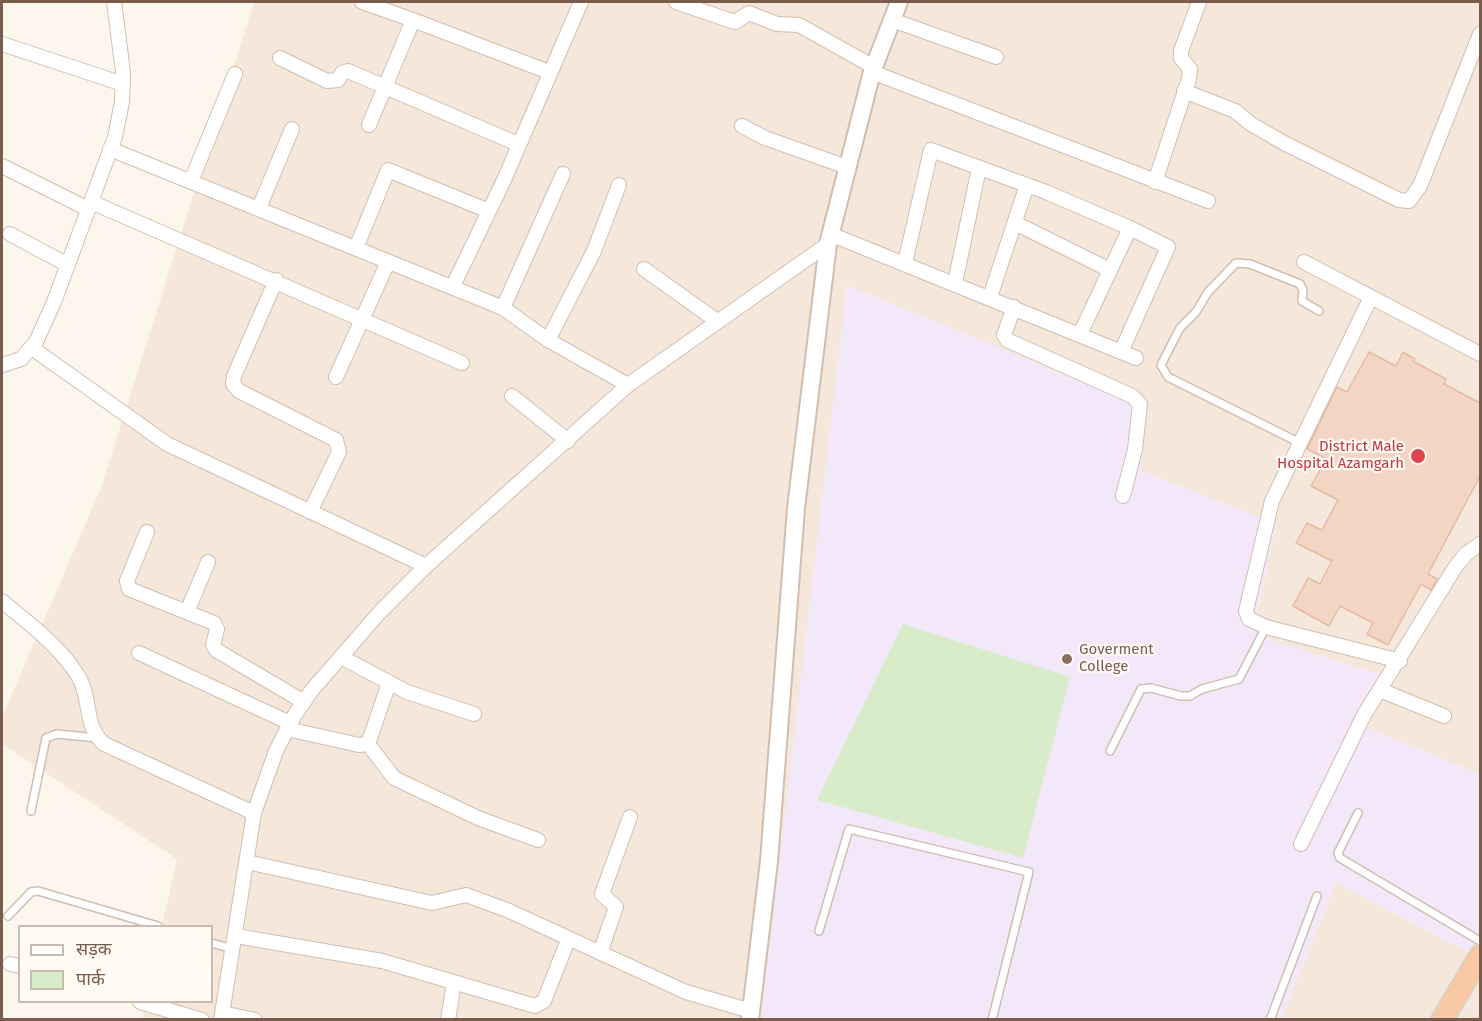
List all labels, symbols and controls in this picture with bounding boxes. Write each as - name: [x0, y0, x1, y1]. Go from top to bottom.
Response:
- place label: District Male Hospital Azamgarh: [1277, 438, 1404, 473]
- marker: District Male Hospital Azamgarh: [1409, 447, 1427, 465]
- place label: Goverment College: [1079, 641, 1154, 676]
- marker: Goverment College: [1060, 652, 1074, 666]
- legend: [18, 925, 213, 1003]
- text: सड़क: [76, 938, 112, 960]
- text: पार्क: [76, 968, 105, 990]

